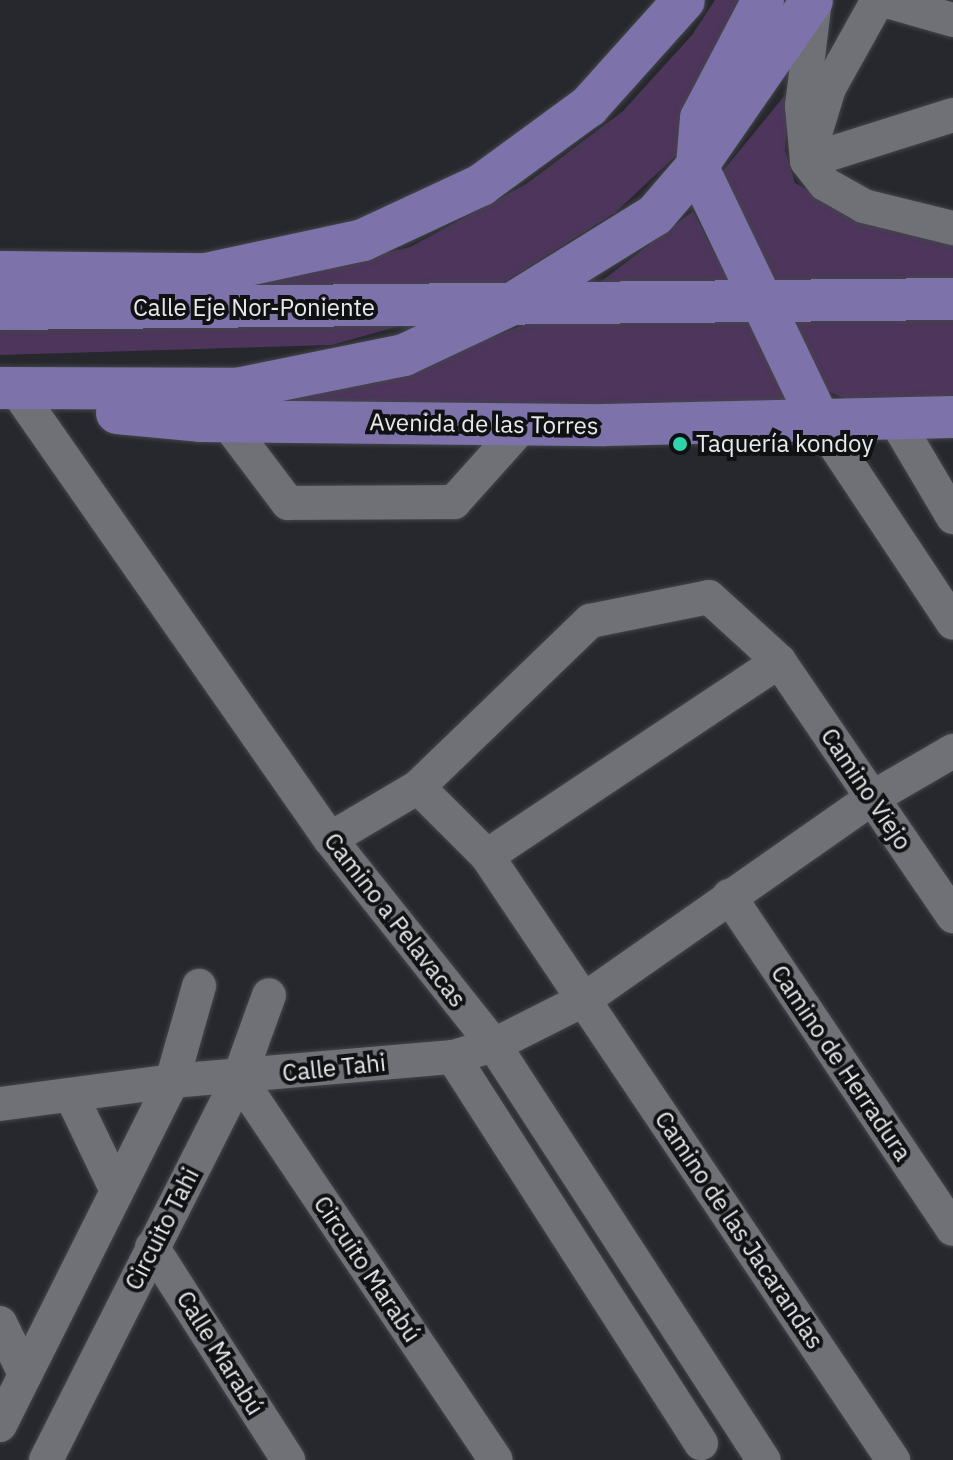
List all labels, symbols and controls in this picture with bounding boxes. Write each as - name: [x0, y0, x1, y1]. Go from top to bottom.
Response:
- street label: Calle Eje Nor-Poniente: [133, 294, 375, 322]
- street label: Avenida de las Torres: [369, 408, 599, 440]
- place label: Taquería kondoy: [696, 430, 873, 458]
- marker: Taquería kondoy: [671, 435, 689, 453]
- street label: Camino Viejo: [815, 723, 917, 855]
- street label: Camino a Pelavacas: [318, 827, 472, 1013]
- street label: Camino de Herradura: [765, 960, 917, 1166]
- street label: Calle Tahi: [281, 1048, 387, 1088]
- street label: Camino de las Jacarandas: [649, 1106, 829, 1354]
- street label: Circuito Tahi: [119, 1163, 205, 1295]
- street label: Circuito Marabú: [307, 1190, 427, 1348]
- street label: Calle Marabú: [170, 1286, 270, 1420]

